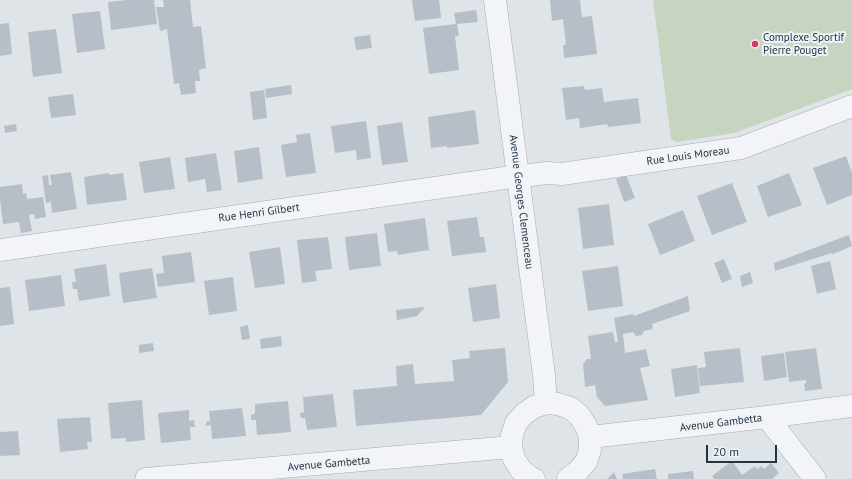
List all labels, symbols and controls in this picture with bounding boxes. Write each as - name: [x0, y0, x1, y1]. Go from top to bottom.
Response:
- place label: Complexe Sportif Pierre Pouget: [763, 31, 844, 57]
- marker: Complexe Sportif Pierre Pouget: [750, 39, 760, 49]
- street label: Avenue Georges Clemenceau: [506, 134, 536, 270]
- street label: Rue Louis Moreau: [646, 144, 730, 168]
- street label: Rue Henri Gilbert: [218, 201, 300, 225]
- street label: Avenue Gambetta: [679, 411, 763, 435]
- scale bar: [708, 437, 779, 463]
- text: 20 m: [713, 444, 739, 459]
- street label: Avenue Gambetta: [287, 454, 371, 474]

